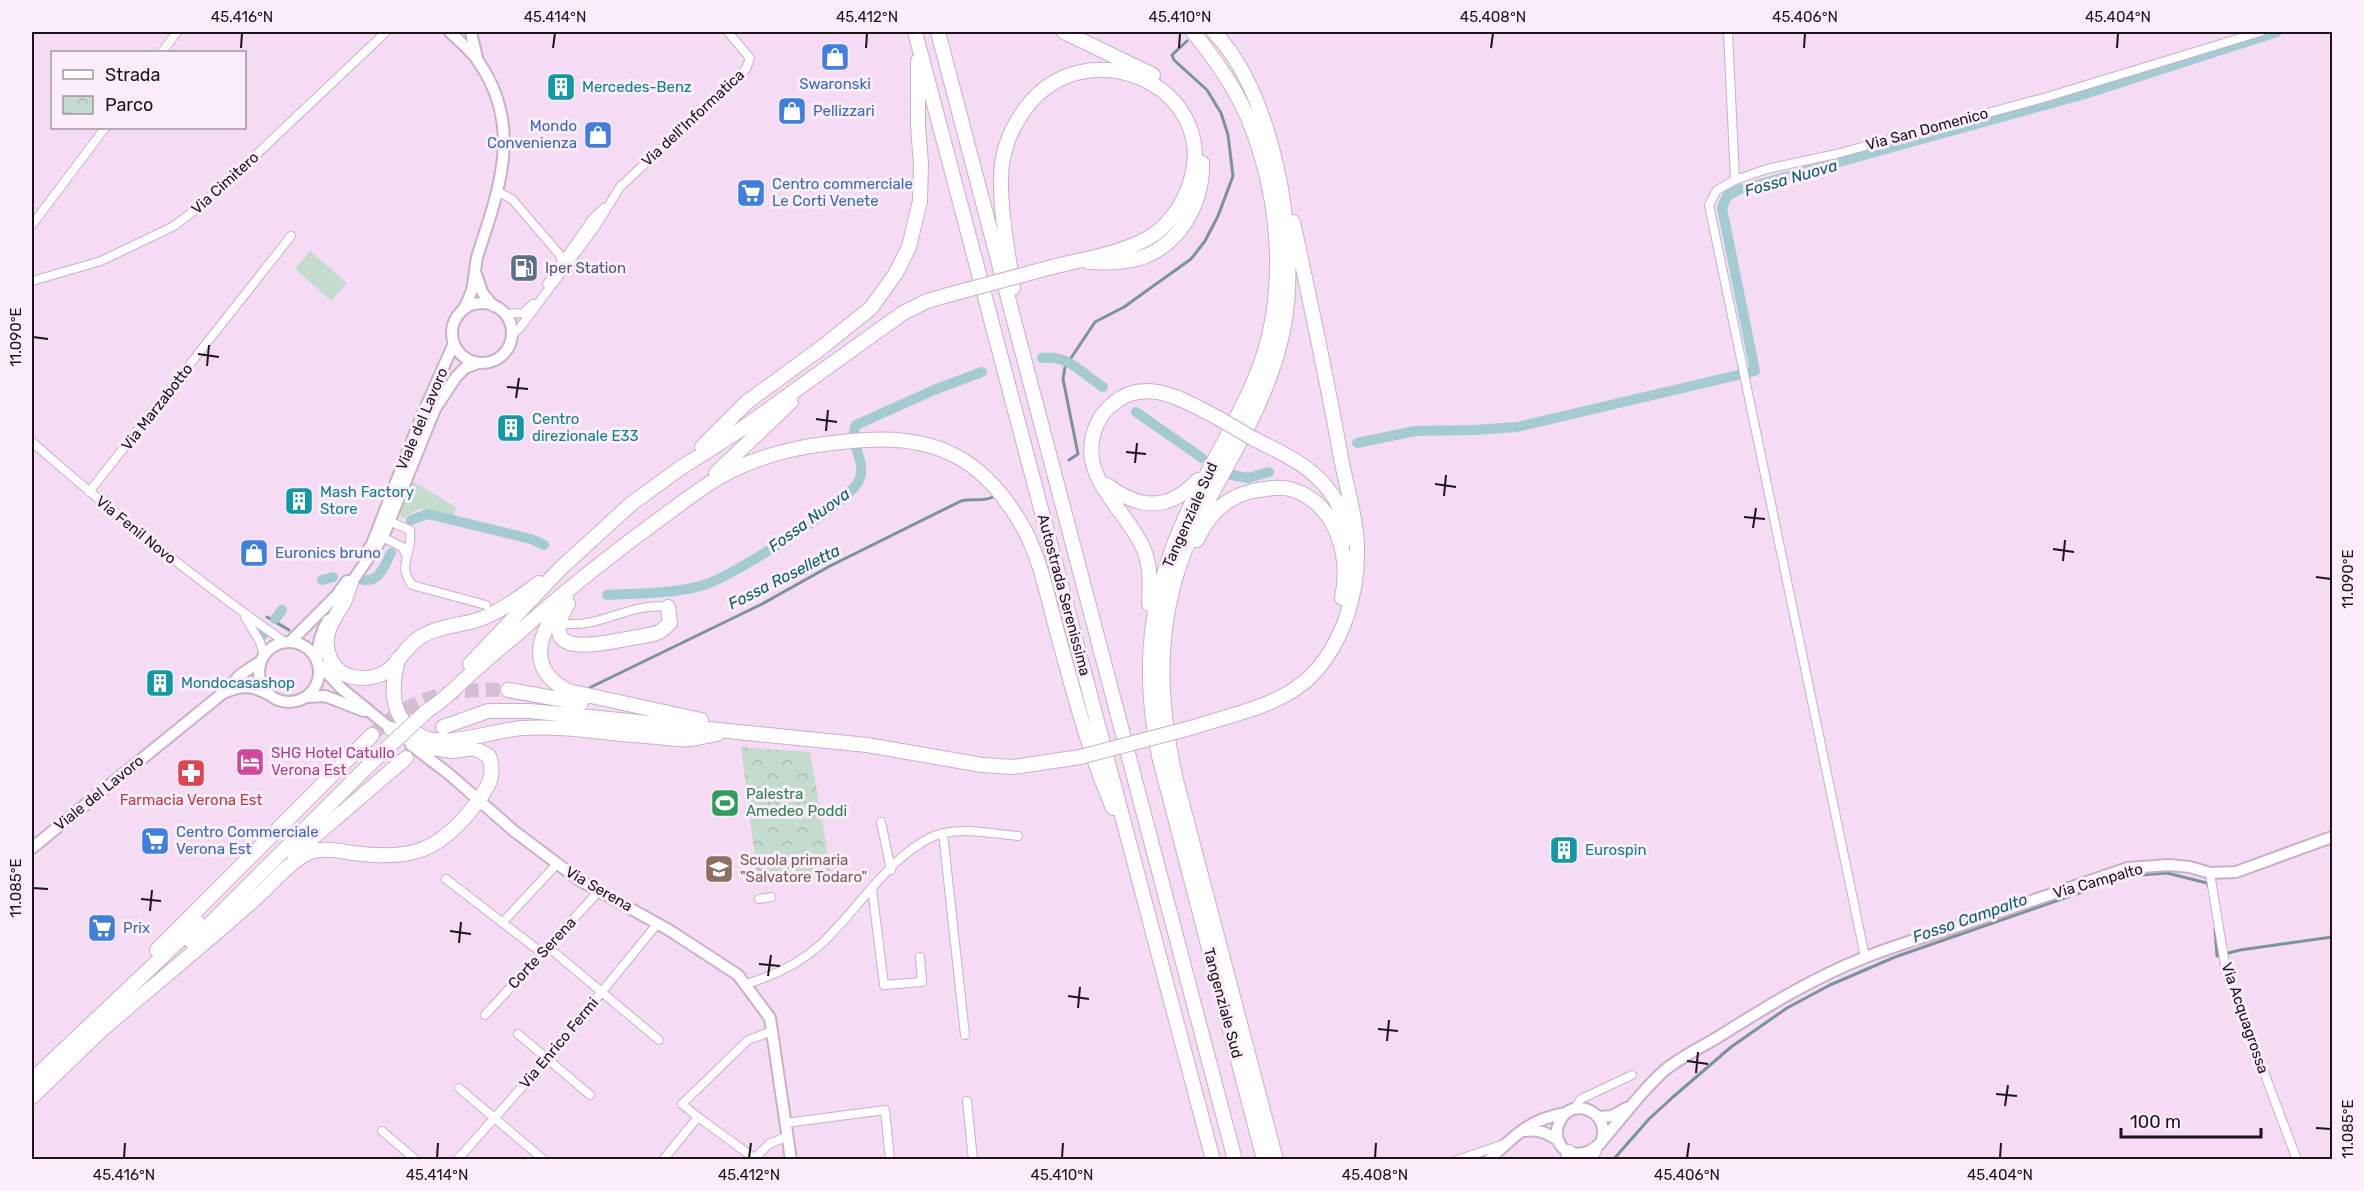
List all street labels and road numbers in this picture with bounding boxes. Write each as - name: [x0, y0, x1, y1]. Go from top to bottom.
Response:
- street label: Via dell'Informatica: [638, 66, 748, 170]
- street label: Via San Domenico: [1864, 104, 1990, 154]
- street label: Via Cimitero: [188, 148, 262, 218]
- street label: Via Marzabotto: [118, 360, 196, 454]
- street label: Viale del Lavoro: [392, 365, 452, 473]
- street label: Tangenziale Sud: [1159, 459, 1221, 571]
- street label: Via Fenil Novo: [92, 492, 180, 568]
- street label: Autostrada Serenissima: [1034, 512, 1094, 678]
- street label: Viale del Lavoro: [51, 752, 147, 834]
- street label: Via Campalto: [2051, 860, 2145, 902]
- street label: Via Serena: [562, 863, 636, 915]
- street label: Corte Serena: [504, 913, 580, 993]
- street label: Tangenziale Sud: [1200, 946, 1246, 1060]
- street label: Via Acquagrossa: [2218, 960, 2272, 1076]
- street label: Via Enrico Fermi: [516, 994, 602, 1092]

